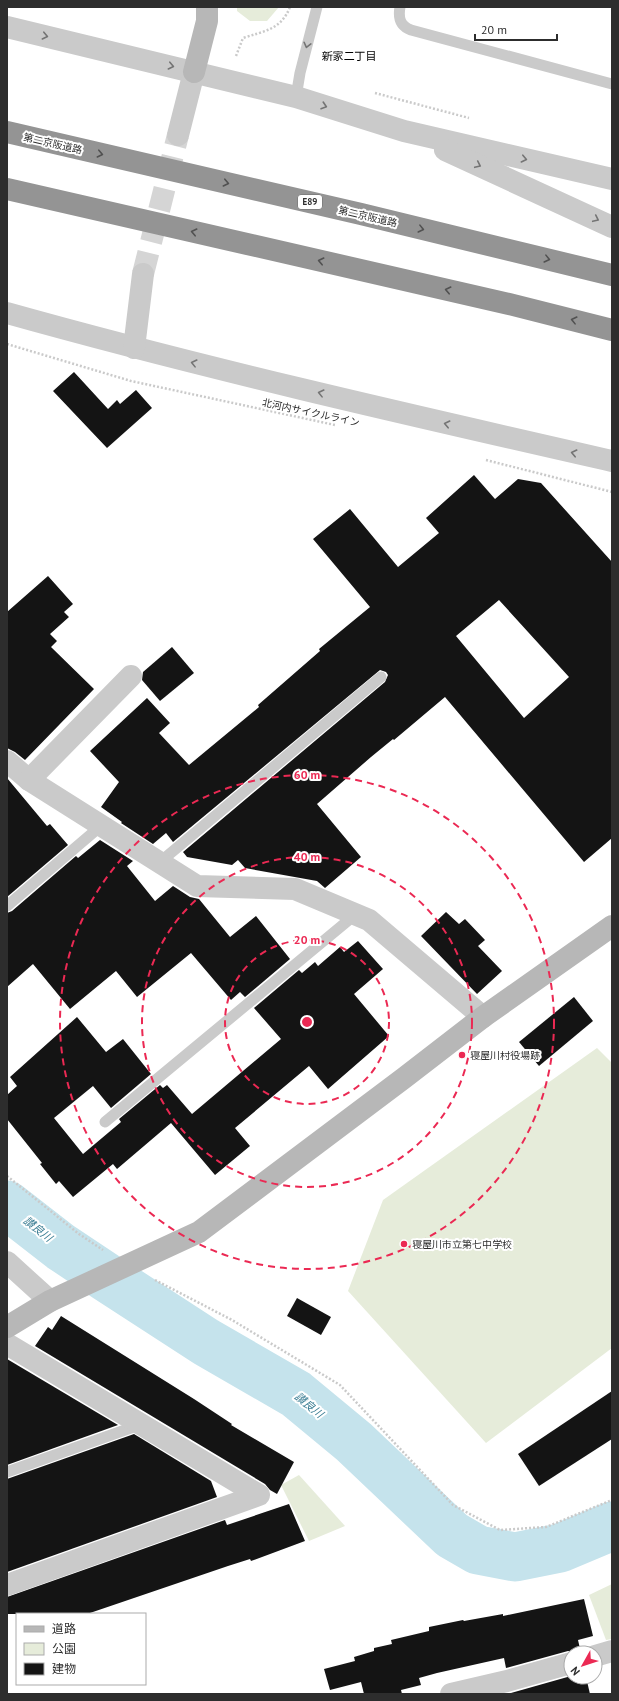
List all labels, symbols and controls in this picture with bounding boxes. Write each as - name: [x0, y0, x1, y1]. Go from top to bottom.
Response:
- scale bar: [475, 16, 557, 42]
- text: 20 m: [481, 22, 507, 37]
- one-way arrow: [42, 31, 48, 39]
- one-way arrow: [303, 41, 312, 48]
- district label: 新家二丁目: [322, 49, 377, 63]
- one-way arrow: [168, 61, 175, 70]
- one-way arrow: [321, 101, 328, 110]
- street label: 第二京阪道路: [22, 130, 84, 157]
- one-way arrow: [96, 149, 103, 157]
- one-way arrow: [521, 154, 527, 162]
- one-way arrow: [474, 160, 481, 168]
- one-way arrow: [222, 178, 229, 187]
- road number: E89: [298, 195, 322, 209]
- street label: 第二京阪道路: [337, 203, 399, 230]
- one-way arrow: [592, 215, 599, 223]
- one-way arrow: [418, 224, 424, 232]
- one-way arrow: [191, 228, 198, 236]
- one-way arrow: [544, 255, 550, 263]
- one-way arrow: [318, 257, 324, 265]
- one-way arrow: [445, 286, 451, 294]
- one-way arrow: [571, 317, 577, 325]
- one-way arrow: [191, 359, 198, 368]
- one-way arrow: [318, 390, 324, 398]
- street label: 北河内サイクルライン: [261, 396, 361, 429]
- one-way arrow: [444, 420, 450, 428]
- one-way arrow: [571, 449, 577, 457]
- text: 60 m: [294, 767, 320, 782]
- text: 40 m: [294, 849, 320, 864]
- text: 20 m: [294, 932, 320, 947]
- centre of rings: [300, 1015, 314, 1029]
- place label: 寝屋川村役場跡: [470, 1049, 540, 1062]
- marker: 寝屋川村役場跡: [457, 1050, 467, 1060]
- water label: 讃良川: [21, 1213, 56, 1245]
- place label: 寝屋川市立第七中学校: [412, 1238, 512, 1251]
- marker: 寝屋川市立第七中学校: [399, 1239, 409, 1249]
- water label: 讃良川: [292, 1389, 327, 1421]
- legend: [16, 1613, 146, 1685]
- text: 道路: [52, 1621, 76, 1636]
- text: 公園: [52, 1641, 76, 1656]
- north arrow: [563, 1645, 603, 1685]
- text: 建物: [52, 1661, 76, 1676]
- text: N: [568, 1664, 583, 1679]

